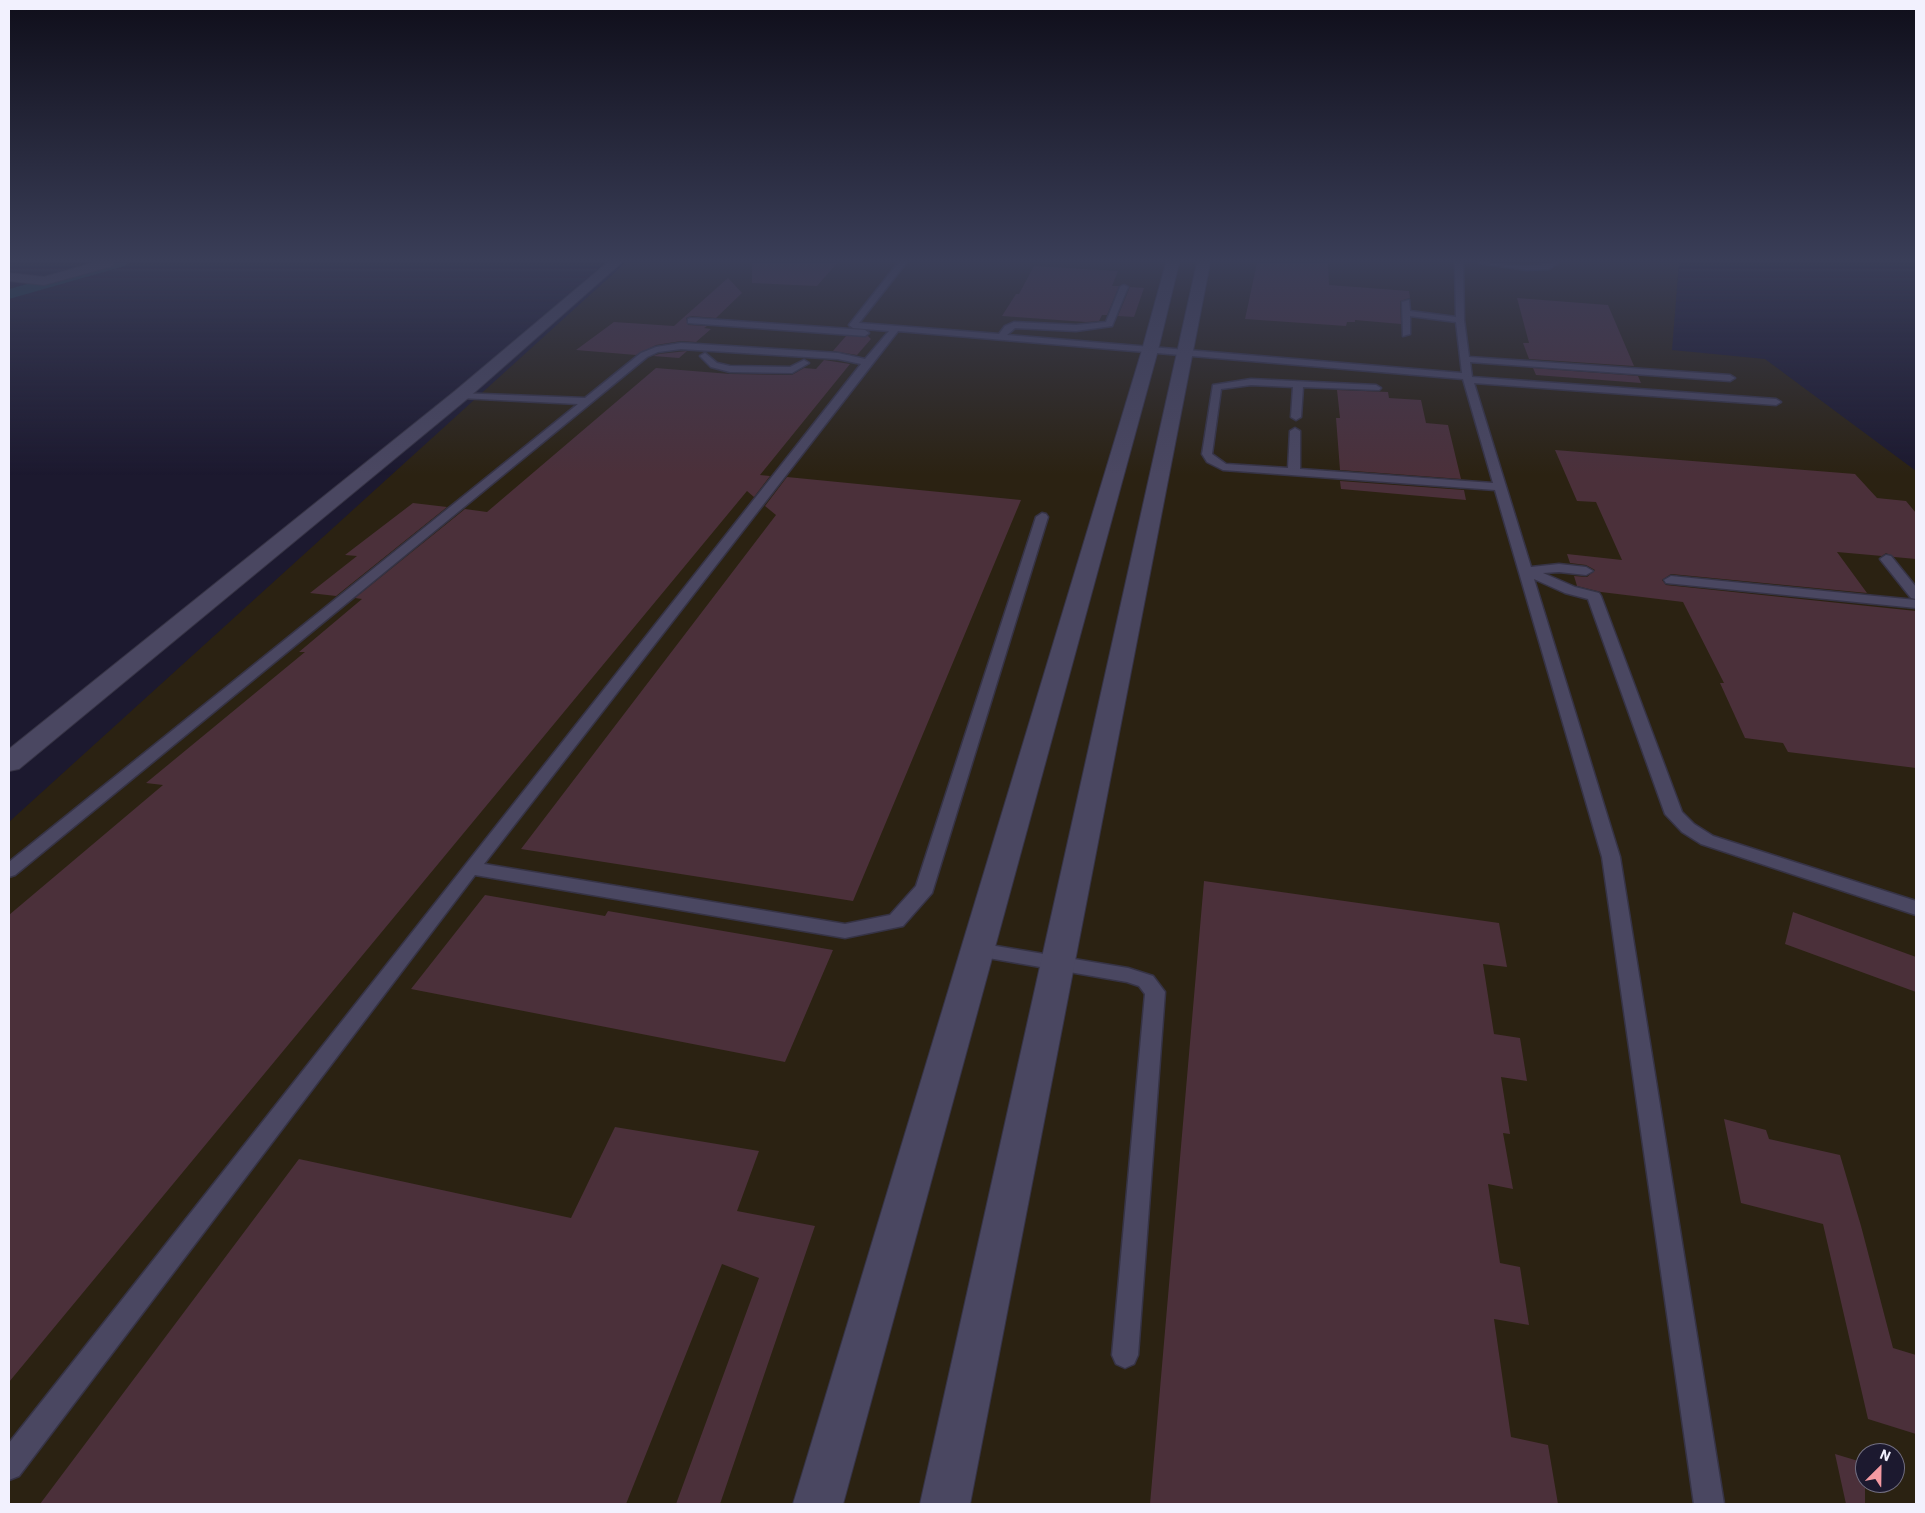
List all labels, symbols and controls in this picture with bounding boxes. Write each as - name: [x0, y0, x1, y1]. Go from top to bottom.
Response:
- north arrow: [1855, 1443, 1905, 1493]
- text: N: [1877, 1445, 1894, 1465]

